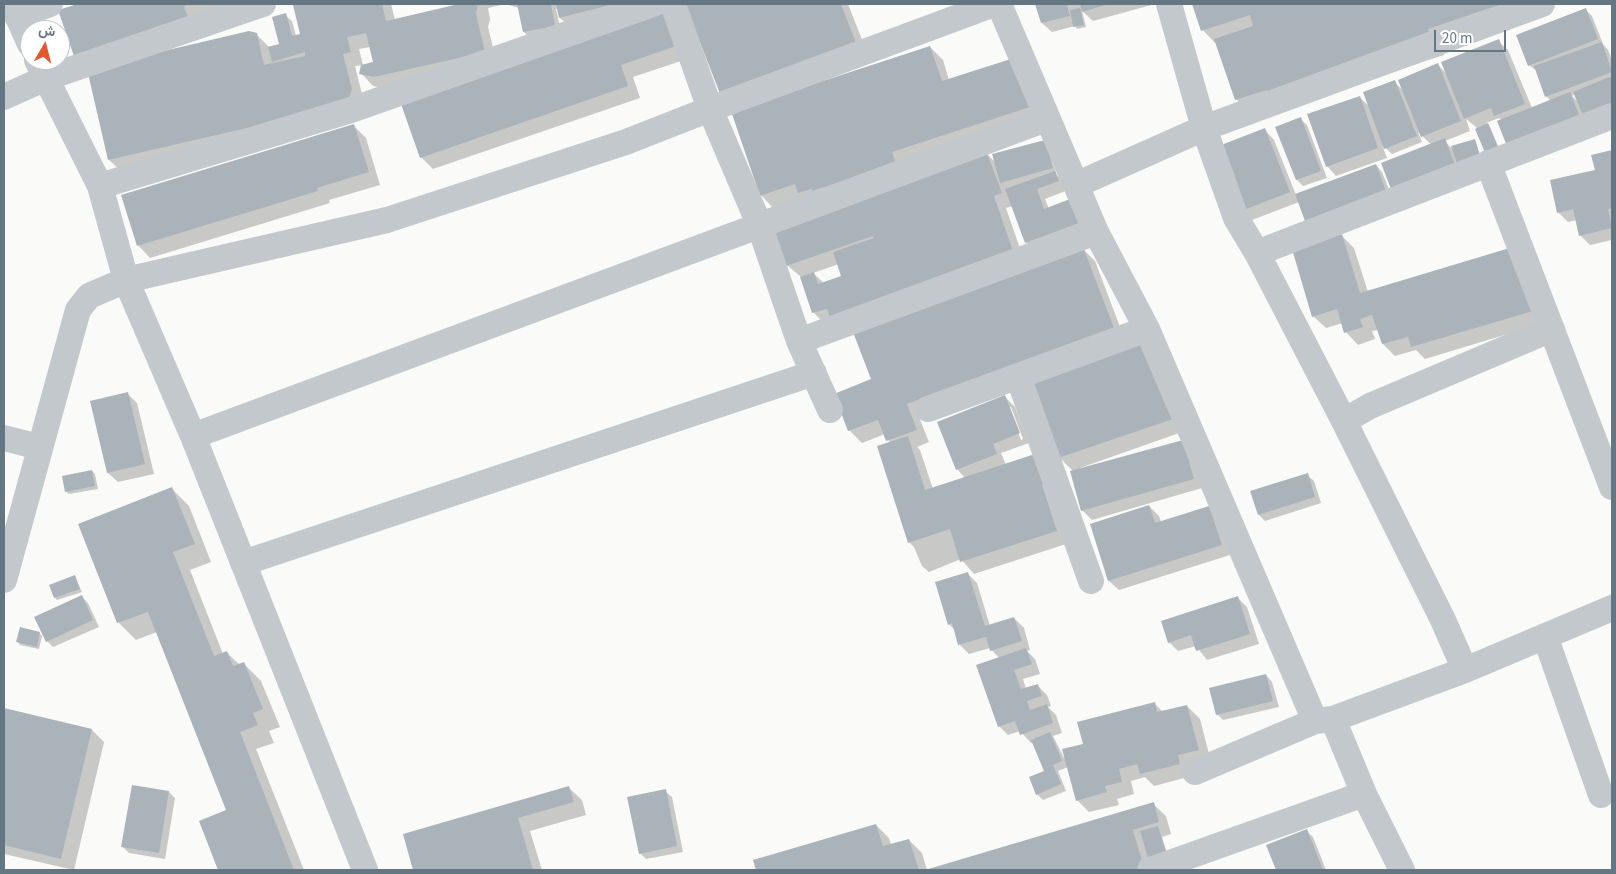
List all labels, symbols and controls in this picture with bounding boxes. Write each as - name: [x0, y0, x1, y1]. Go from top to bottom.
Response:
- north arrow: [20, 20, 70, 70]
- text: ش: [37, 20, 57, 42]
- scale bar: [1436, 20, 1508, 52]
- text: 20 m: [1442, 28, 1472, 49]

